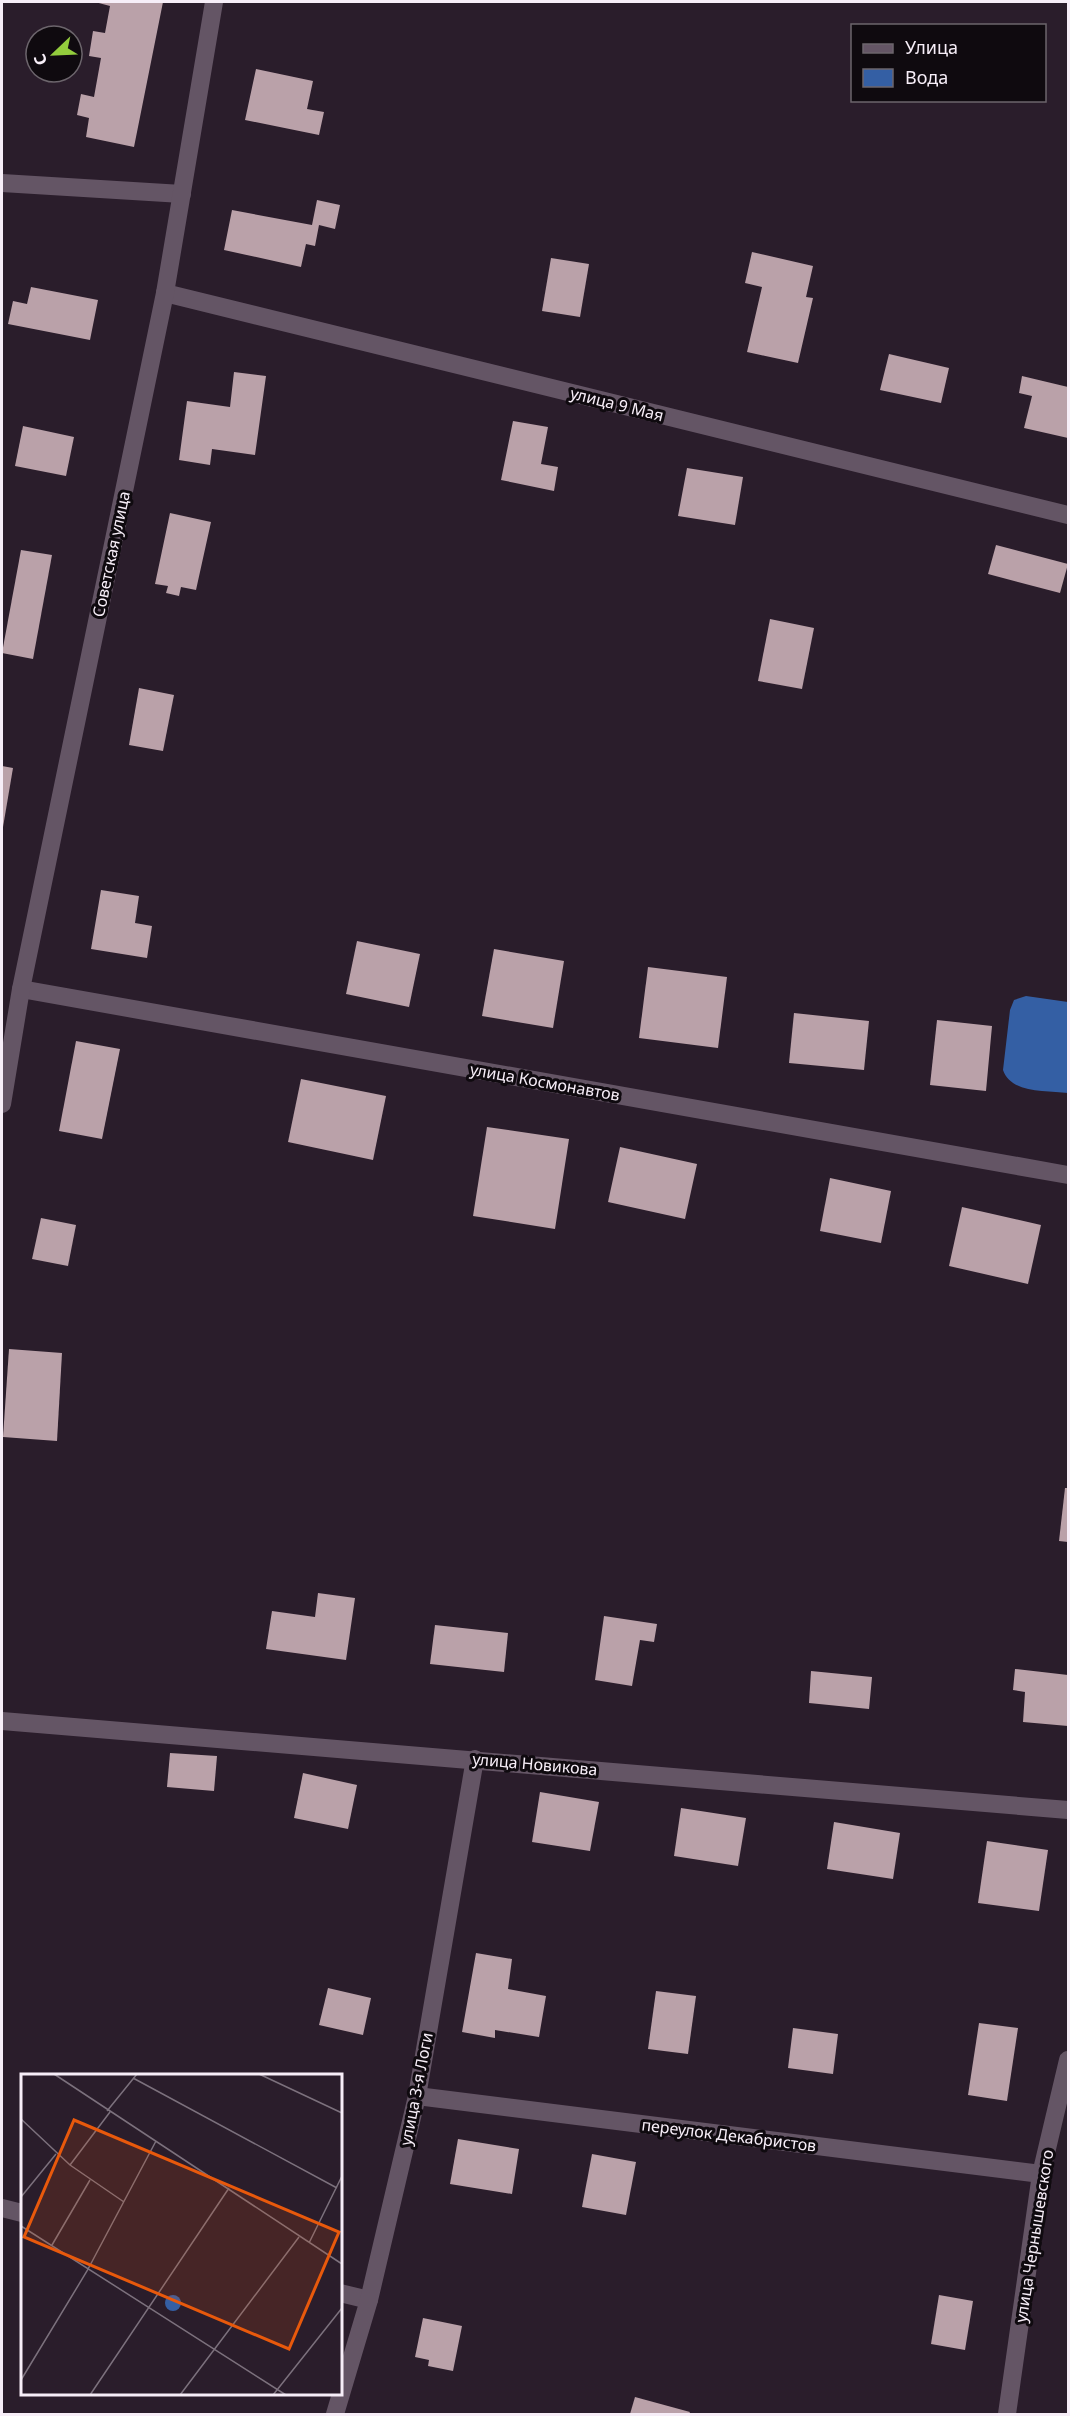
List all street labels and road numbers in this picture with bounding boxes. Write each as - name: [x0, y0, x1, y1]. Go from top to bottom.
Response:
- street label: улица 9 Мая: [568, 382, 666, 426]
- street label: Советская улица: [87, 489, 135, 619]
- street label: улица Космонавтов: [468, 1058, 622, 1106]
- street label: улица Новикова: [472, 1748, 598, 1780]
- street label: улица 3-я Логи: [394, 2031, 438, 2147]
- street label: переулок Декабристов: [640, 2113, 818, 2157]
- street label: улица Чернышевского: [1009, 2148, 1059, 2324]

